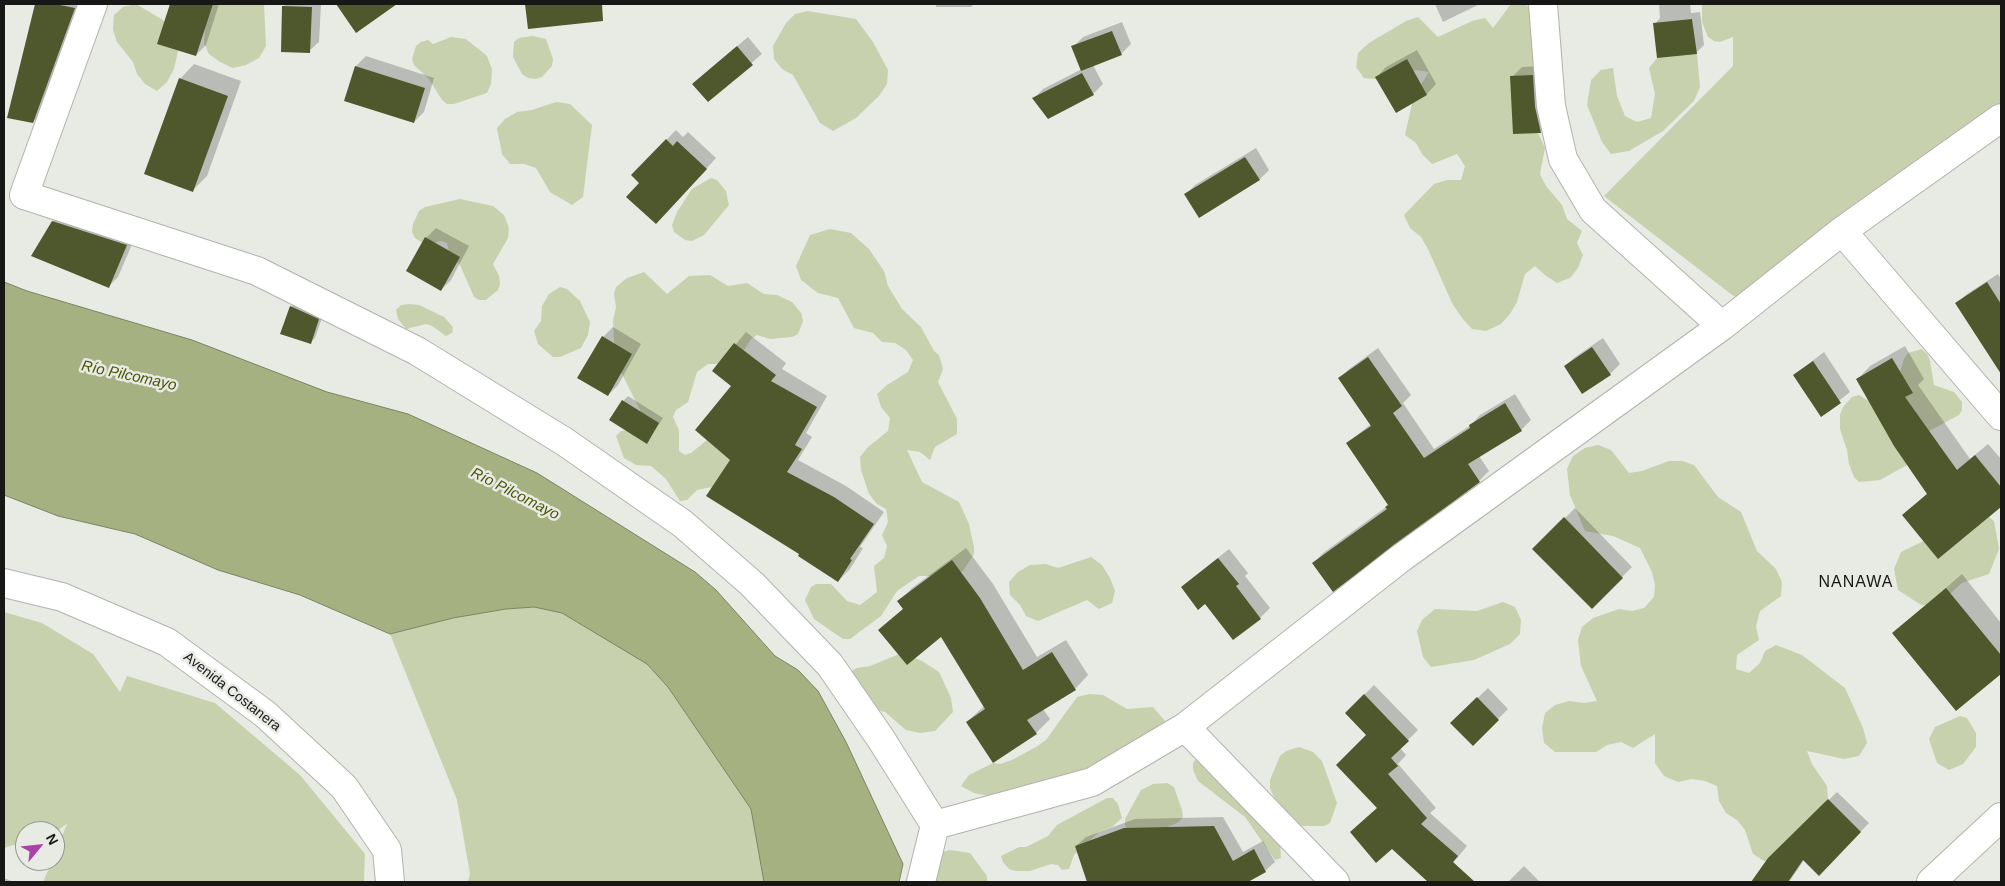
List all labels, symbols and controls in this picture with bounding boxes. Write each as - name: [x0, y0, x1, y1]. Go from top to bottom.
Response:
- water label: Río Pilcomayo: [80, 357, 178, 395]
- water label: Río Pilcomayo: [468, 464, 562, 524]
- district label: NANAWA: [1818, 573, 1894, 593]
- street label: Avenida Costanera: [180, 649, 284, 735]
- north arrow: [15, 821, 65, 871]
- text: N: [43, 831, 62, 848]

